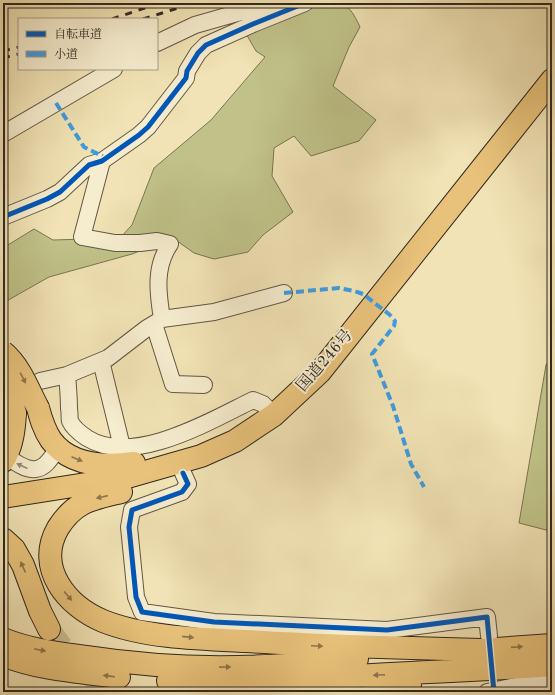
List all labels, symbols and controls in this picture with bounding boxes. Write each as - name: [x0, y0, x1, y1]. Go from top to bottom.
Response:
- legend: [18, 18, 158, 70]
- text: 自転車道: [54, 27, 102, 41]
- text: 小道: [54, 47, 78, 61]
- street label: 国道246号: [293, 326, 356, 395]
- one-way arrow: [19, 373, 26, 384]
- one-way arrow: [71, 455, 83, 462]
- one-way arrow: [16, 463, 28, 469]
- one-way arrow: [96, 494, 108, 500]
- one-way arrow: [20, 561, 26, 573]
- one-way arrow: [63, 591, 72, 602]
- one-way arrow: [182, 634, 194, 641]
- one-way arrow: [311, 642, 323, 649]
- one-way arrow: [511, 644, 523, 651]
- one-way arrow: [34, 647, 46, 653]
- one-way arrow: [219, 664, 232, 670]
- one-way arrow: [372, 672, 385, 678]
- one-way arrow: [103, 673, 116, 679]

